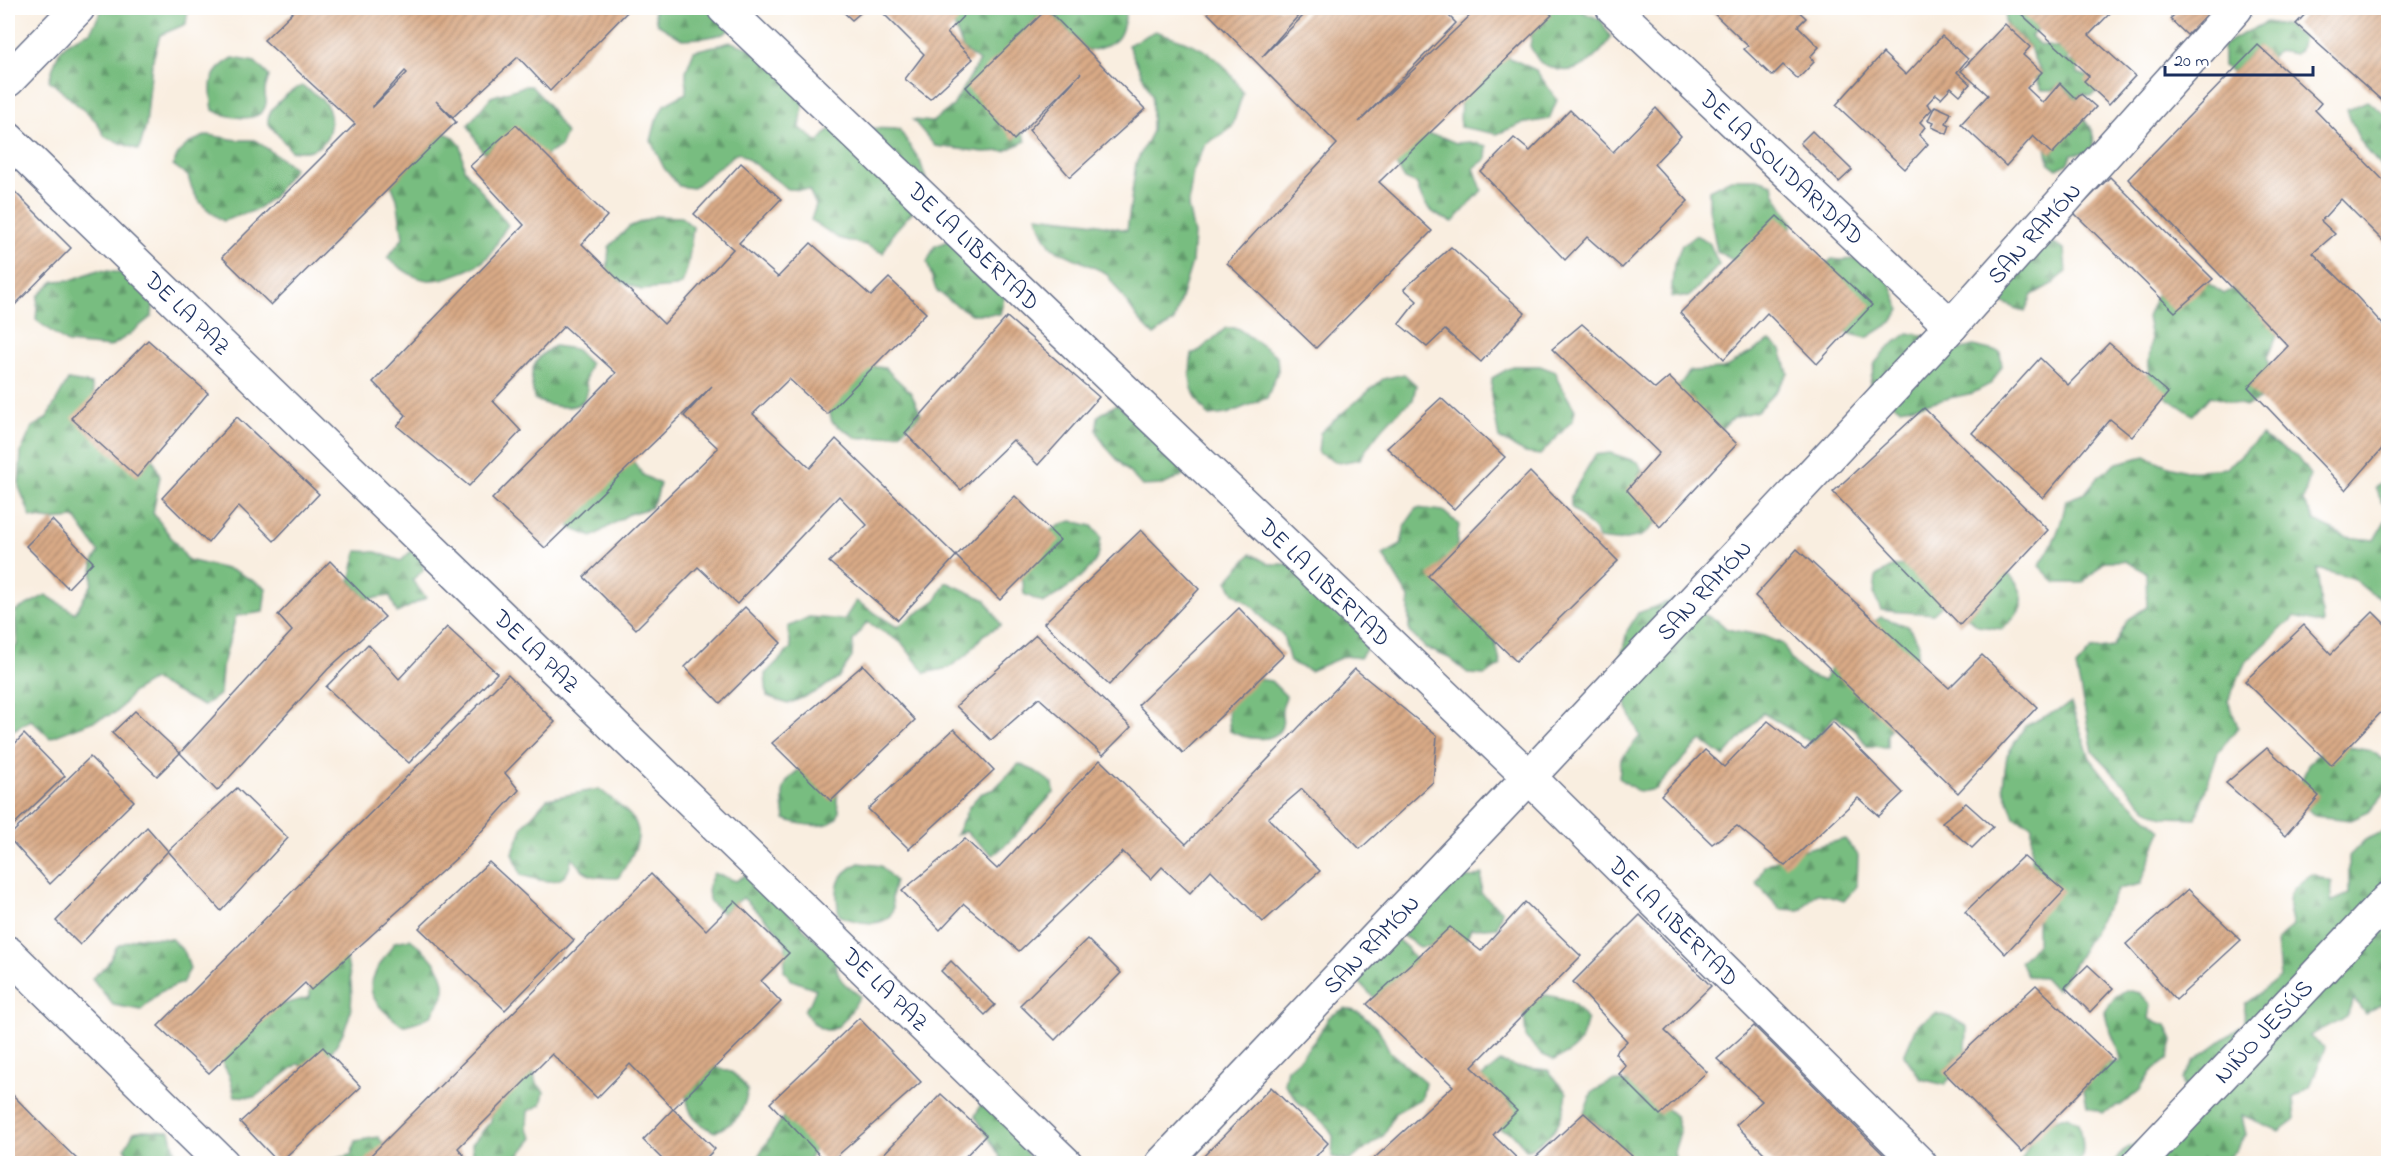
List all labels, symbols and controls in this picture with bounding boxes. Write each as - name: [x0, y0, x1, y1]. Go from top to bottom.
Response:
- scale bar: [2165, 39, 2314, 77]
- text: 20 m: [2174, 49, 2209, 75]
- street label: DE LA SOLIDARIDAD: [1689, 82, 1871, 255]
- street label: DE LA LIBERTAD: [897, 175, 1046, 320]
- street label: SAN RAMÓN: [1980, 176, 2091, 294]
- street label: DE LA PAZ: [134, 264, 238, 365]
- street label: DE LA LIBERTAD: [1248, 511, 1397, 656]
- street label: SAN RAMÓN: [1650, 533, 1762, 650]
- street label: DE LA PAZ: [483, 602, 587, 703]
- street label: DE LA LIBERTAD: [1598, 849, 1746, 996]
- street label: SAN RAMÓN: [1316, 888, 1429, 1004]
- street label: DE LA PAZ: [832, 940, 936, 1041]
- street label: NIÑO JESÚS: [2207, 972, 2323, 1093]

